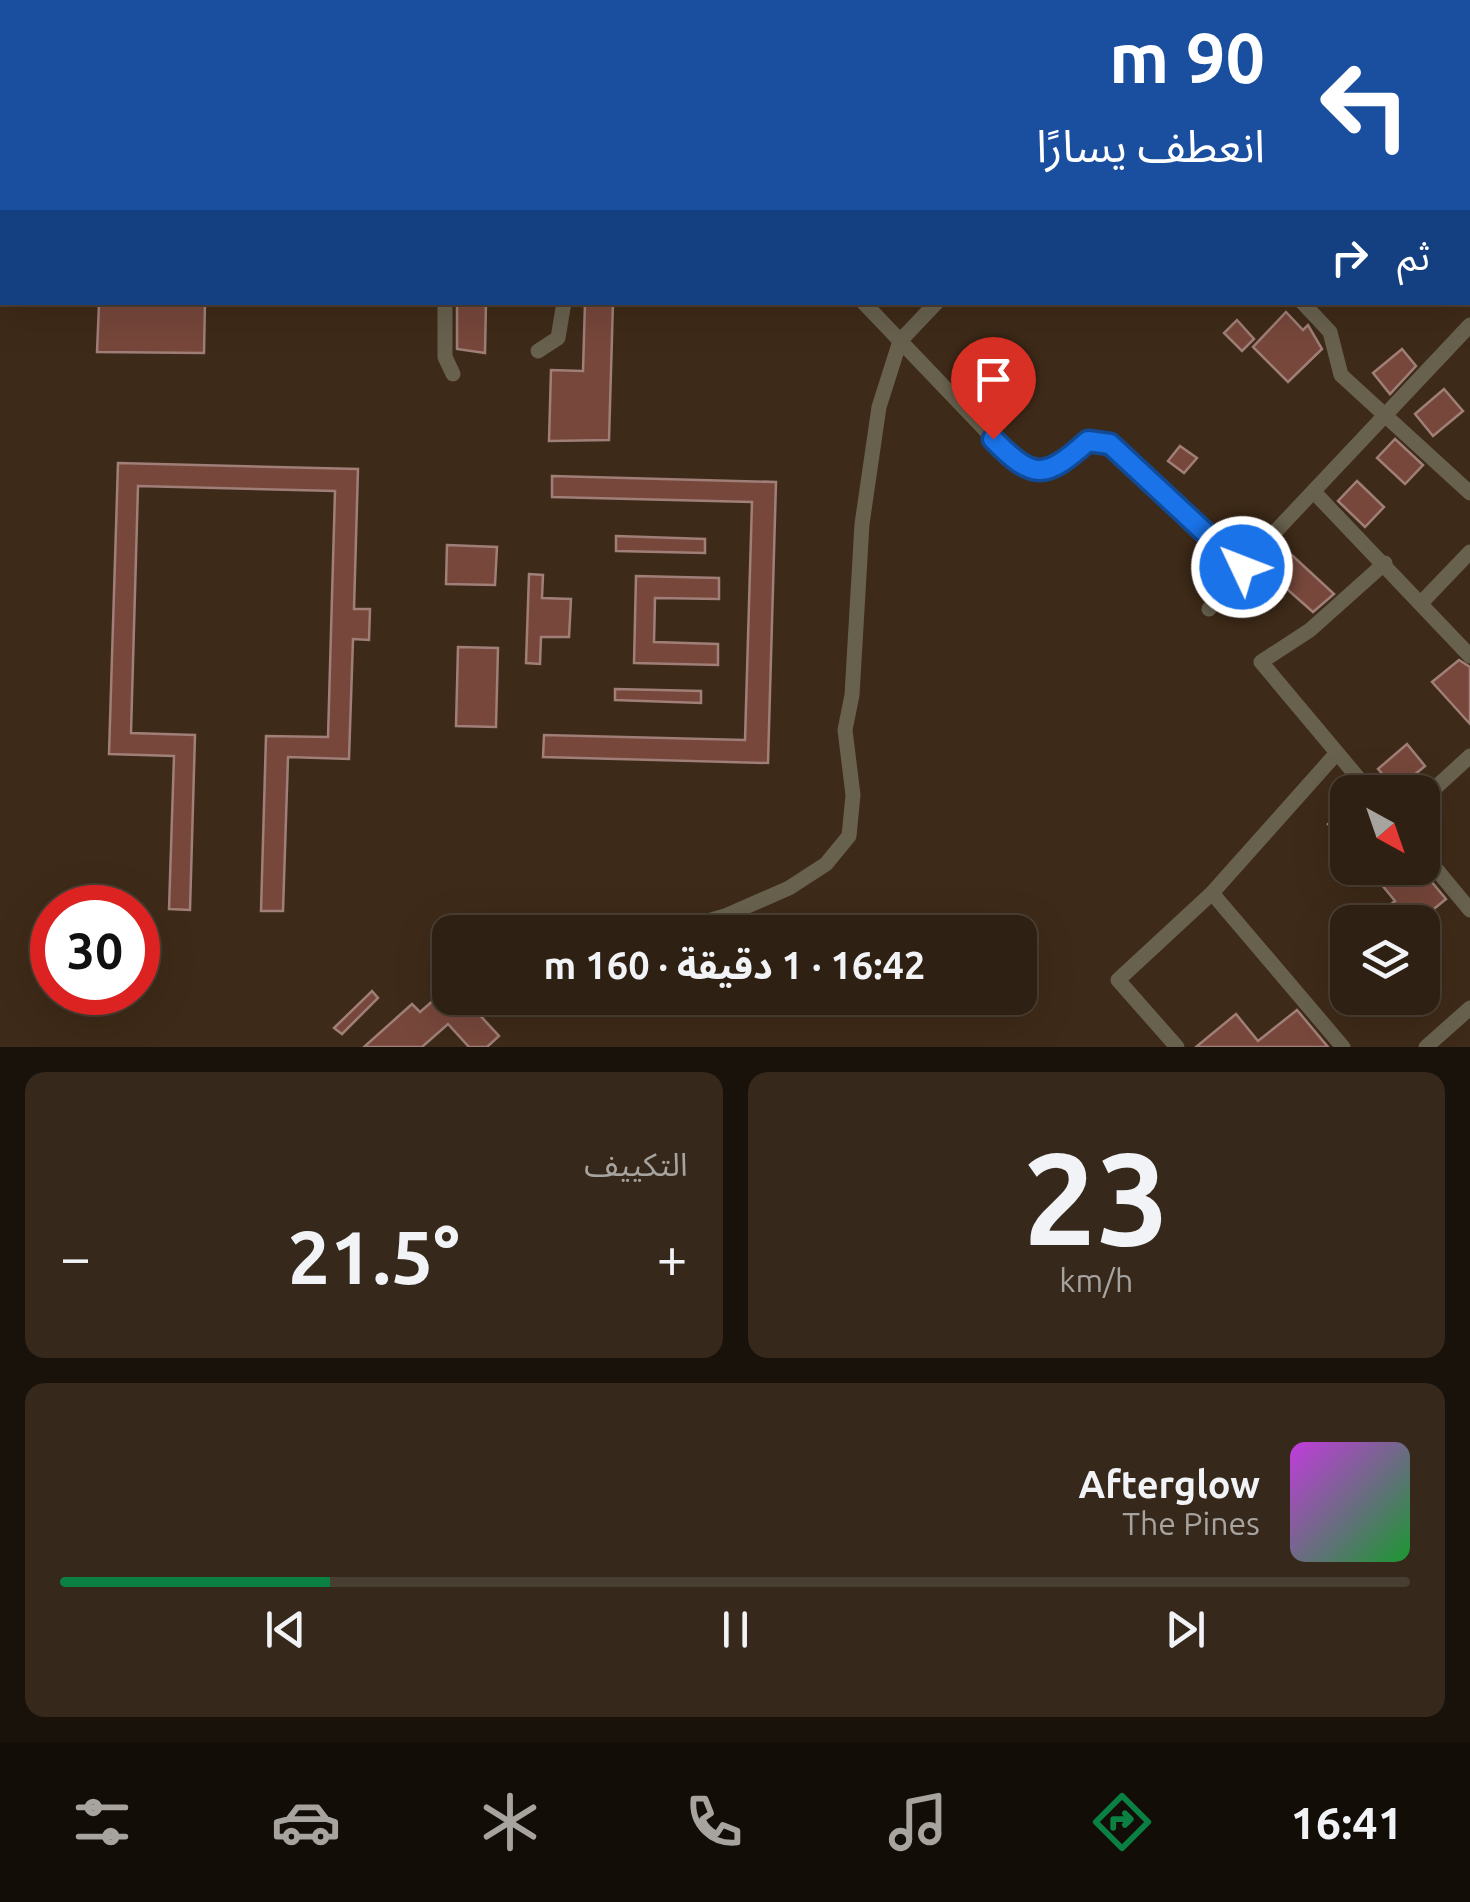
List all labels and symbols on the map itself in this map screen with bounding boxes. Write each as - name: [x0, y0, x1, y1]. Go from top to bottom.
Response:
- pin: [951, 337, 1036, 440]
- position arrow: [1190, 515, 1294, 619]
- north arrow: [1330, 775, 1440, 885]
- speed limit sign: 30: [30, 885, 160, 1015]

